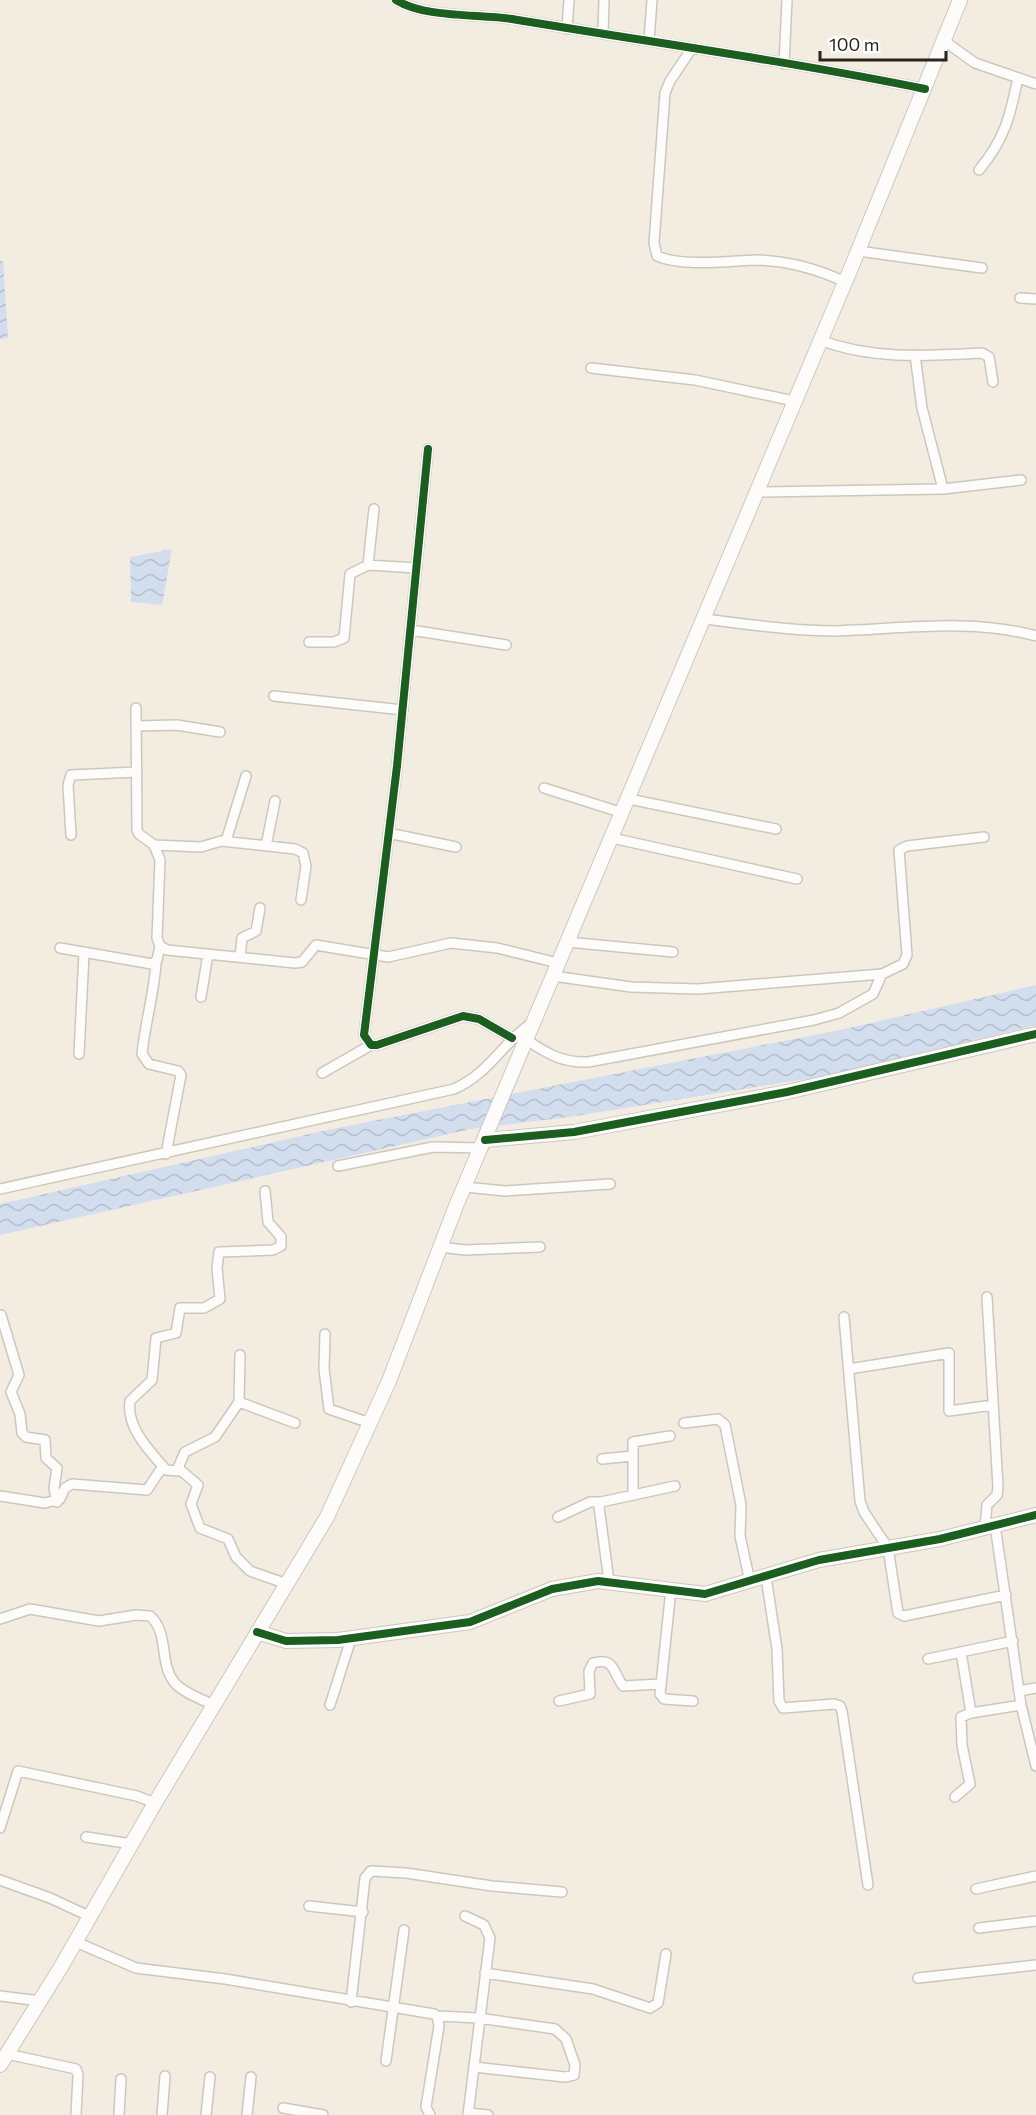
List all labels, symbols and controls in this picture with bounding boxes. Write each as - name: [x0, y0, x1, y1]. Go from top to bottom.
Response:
- scale bar: [820, 24, 946, 62]
- text: 100 m: [829, 33, 879, 55]

